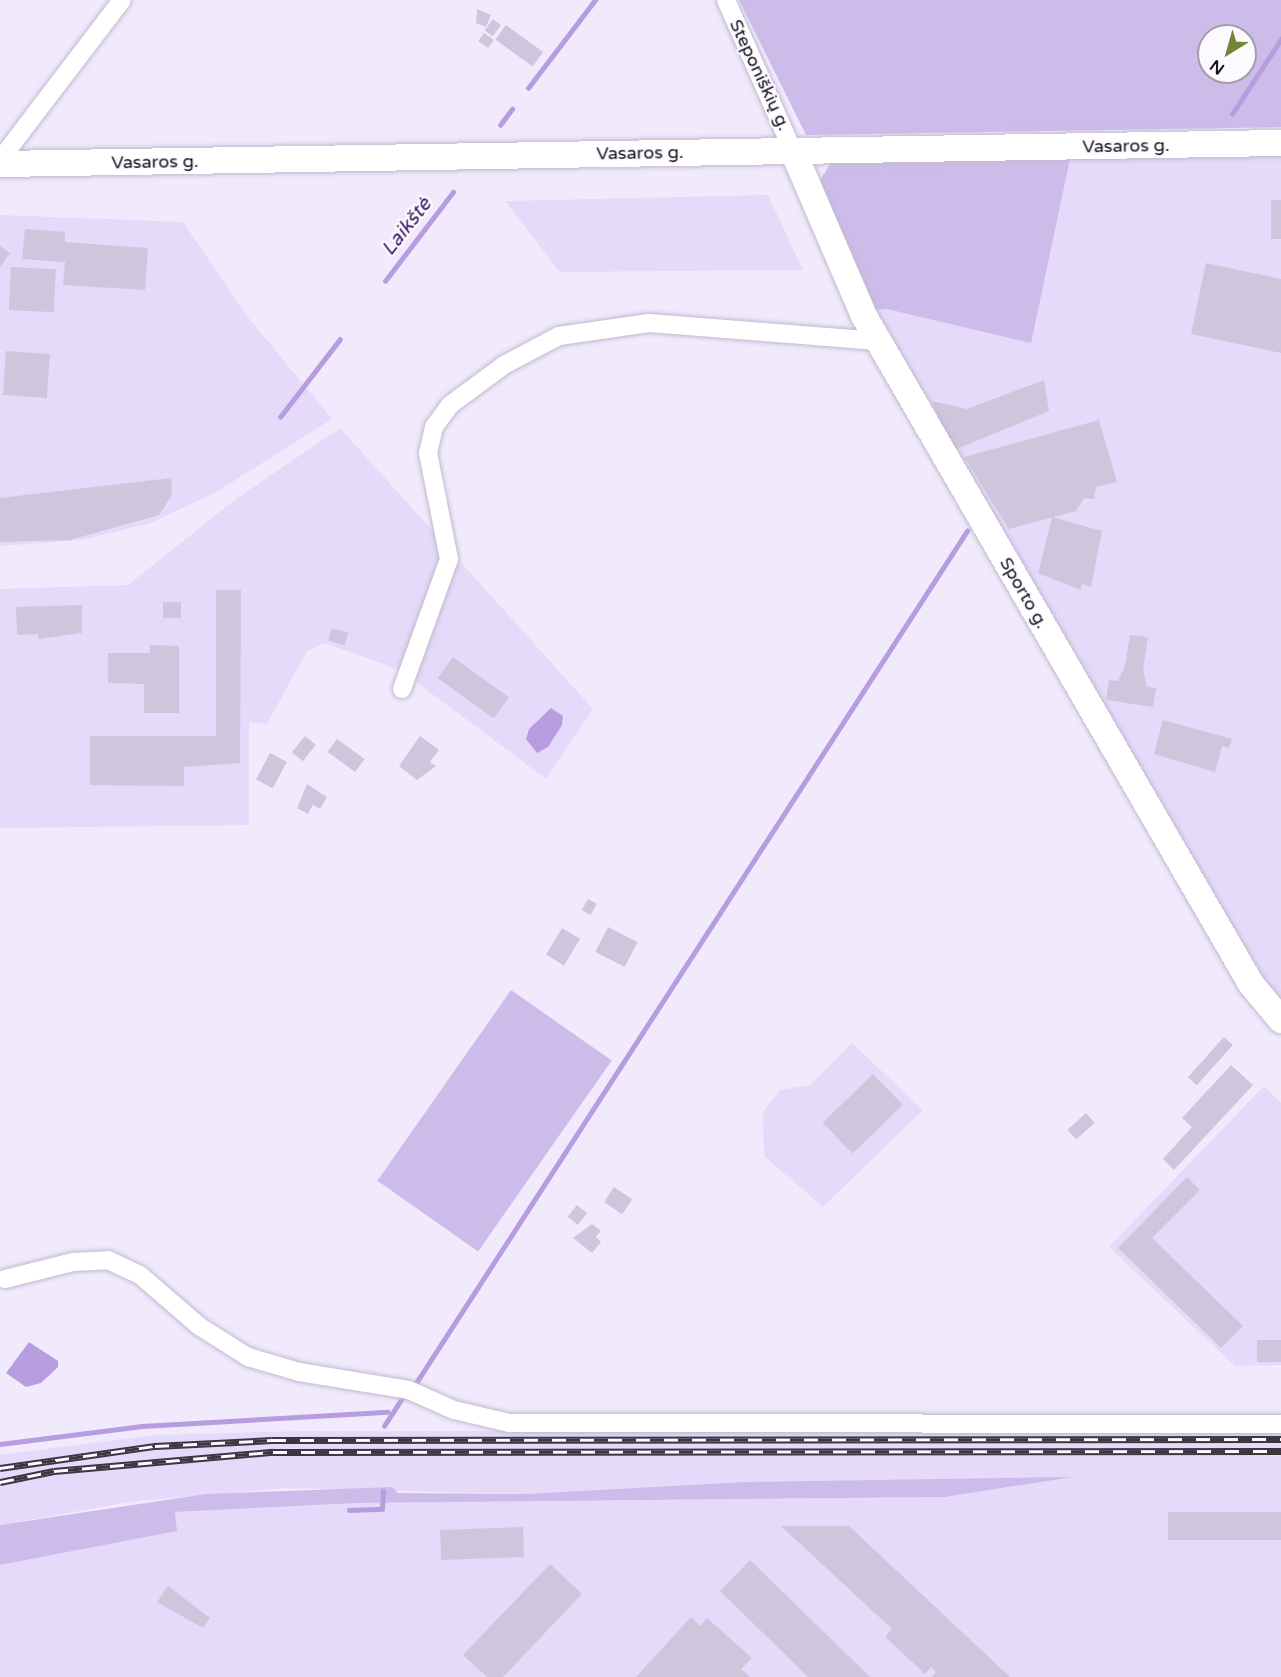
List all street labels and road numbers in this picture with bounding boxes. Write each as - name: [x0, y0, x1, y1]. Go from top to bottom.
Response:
- street label: Steponiškių g.: [725, 16, 795, 134]
- street label: Vasaros g.: [1082, 134, 1170, 158]
- street label: Vasaros g.: [596, 141, 684, 165]
- street label: Vasaros g.: [111, 150, 199, 174]
- street label: Sporto g.: [995, 554, 1053, 632]

